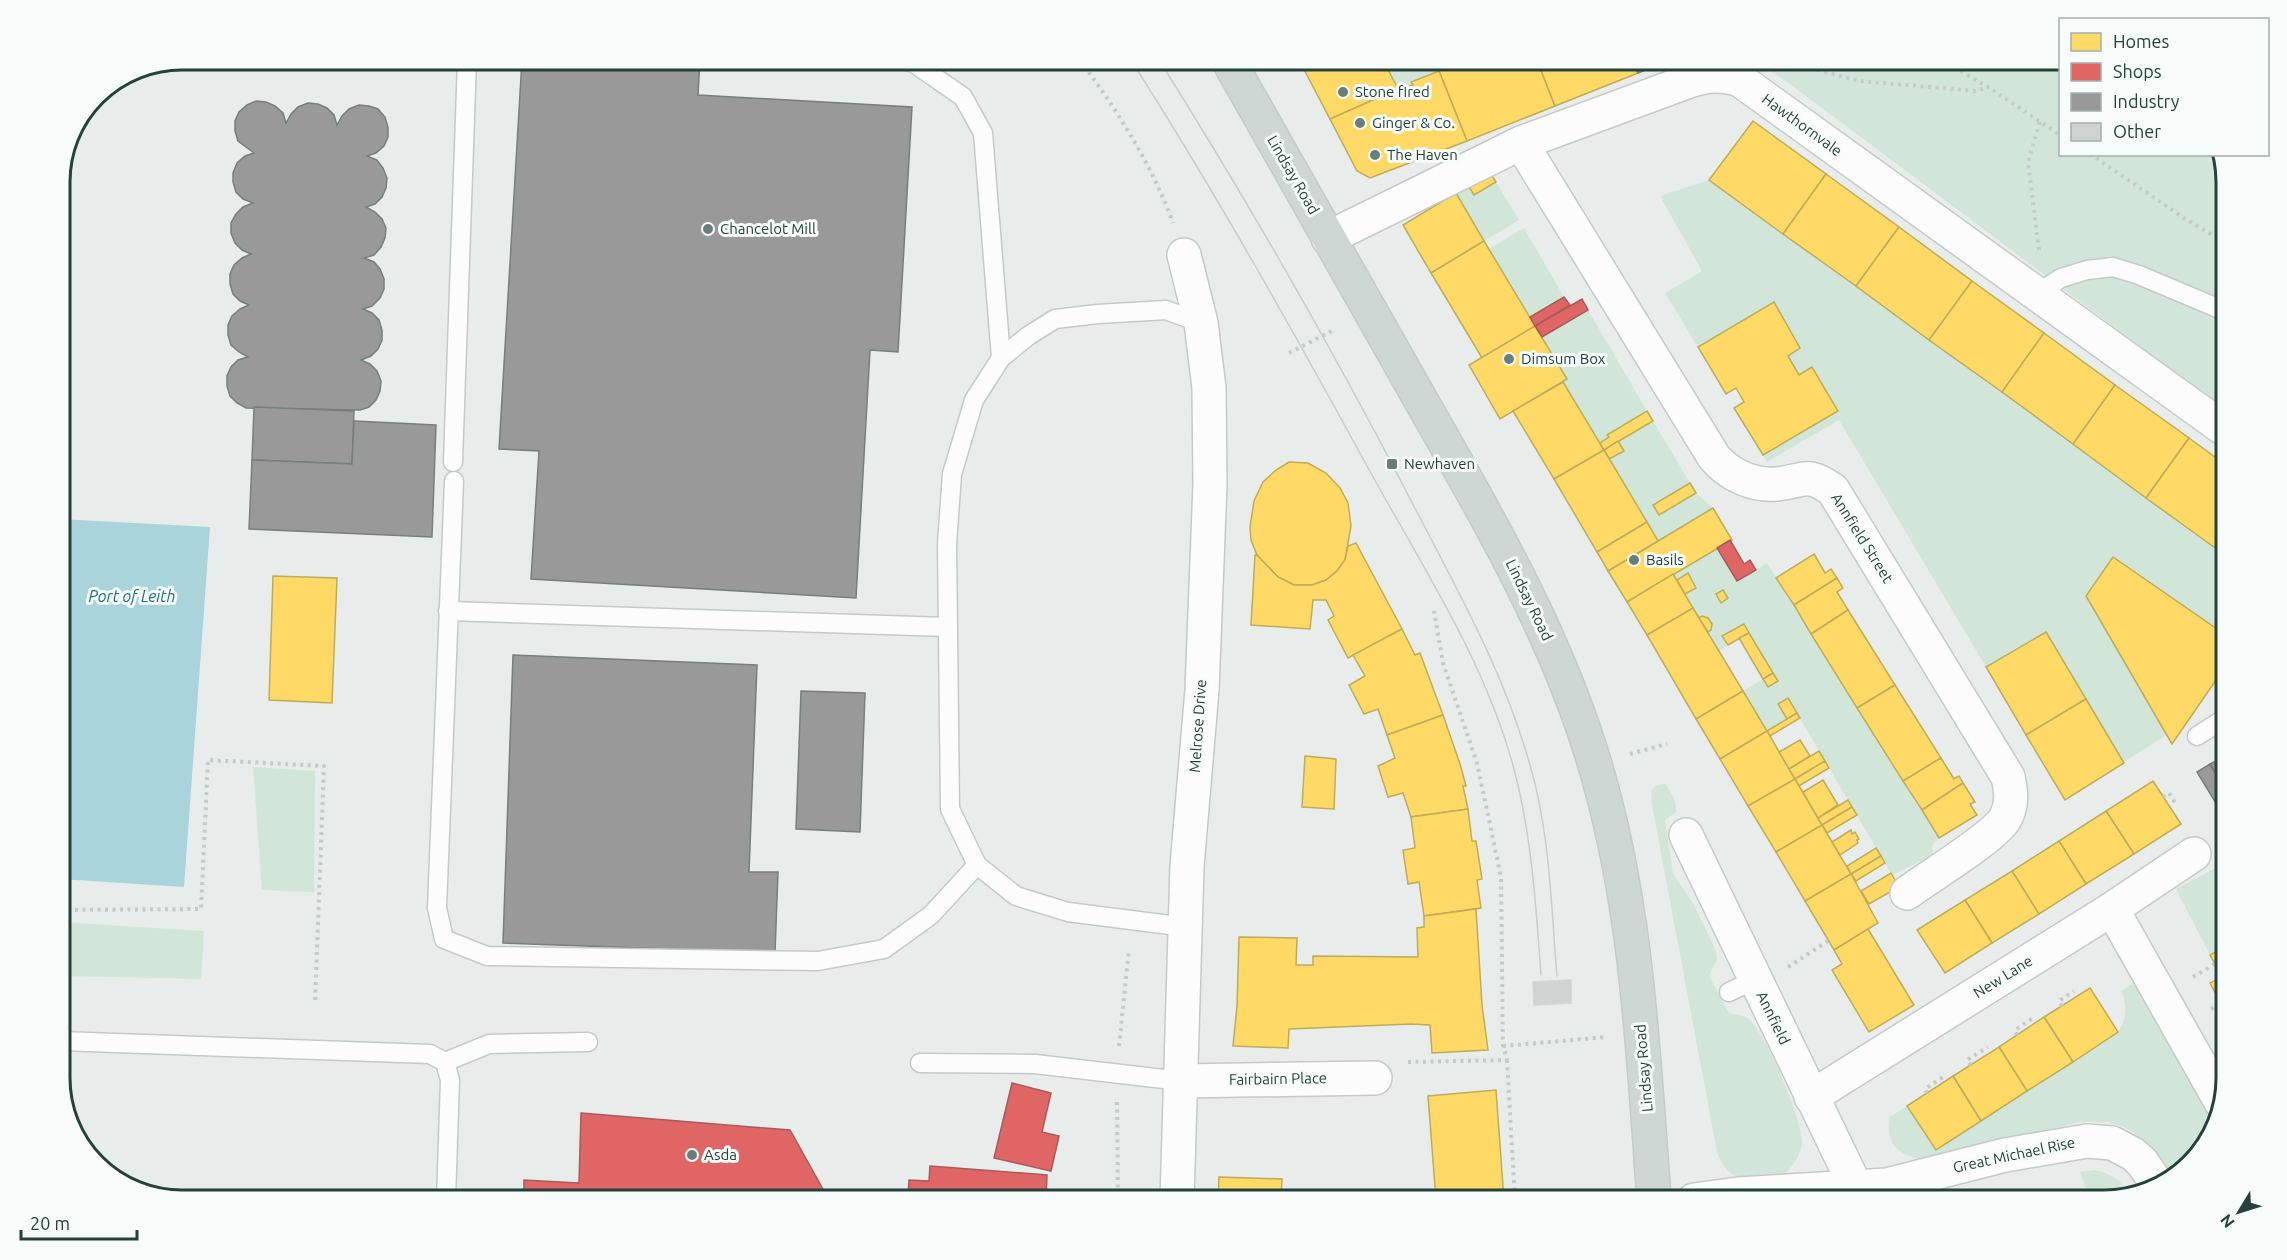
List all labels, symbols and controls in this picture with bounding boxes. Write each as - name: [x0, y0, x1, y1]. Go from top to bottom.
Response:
- legend: [2059, 18, 2269, 156]
- text: Homes: [2113, 31, 2170, 51]
- text: Shops: [2113, 61, 2162, 81]
- place label: Stone fired: [1355, 83, 1430, 100]
- marker: Stone fired: [1336, 85, 1350, 99]
- street label: Hawthornvale: [1759, 90, 1846, 159]
- text: Industry: [2113, 91, 2180, 111]
- place label: Ginger & Co.: [1372, 114, 1455, 131]
- marker: Ginger & Co.: [1353, 116, 1367, 130]
- text: Other: [2113, 121, 2161, 141]
- street label: Lindsay Road: [1264, 132, 1323, 217]
- place label: The Haven: [1387, 146, 1458, 163]
- marker: The Haven: [1368, 148, 1382, 162]
- place label: Chancelot Mill: [720, 220, 816, 237]
- marker: Chancelot Mill: [701, 222, 715, 236]
- place label: Dimsum Box: [1521, 350, 1606, 367]
- marker: Dimsum Box: [1502, 352, 1516, 366]
- place label: Newhaven: [1404, 455, 1475, 472]
- marker: Newhaven: [1385, 457, 1399, 471]
- street label: Annfield Street: [1828, 490, 1897, 586]
- place label: Basils: [1646, 551, 1684, 568]
- marker: Basils: [1627, 553, 1641, 567]
- street label: Lindsay Road: [1503, 556, 1556, 643]
- water label: Port of Leith: [89, 587, 175, 605]
- street label: Melrose Drive: [1186, 679, 1209, 773]
- street label: New Lane: [1970, 952, 2035, 1001]
- street label: Annfield: [1753, 988, 1794, 1047]
- street label: Lindsay Road: [1631, 1023, 1656, 1113]
- street label: Fairbairn Place: [1229, 1069, 1327, 1088]
- street label: Great Michael Rise: [1951, 1133, 2076, 1176]
- place label: Asda: [704, 1146, 737, 1163]
- marker: Asda: [685, 1148, 699, 1162]
- north arrow: [2209, 1182, 2269, 1242]
- scale bar: [21, 1203, 136, 1241]
- text: N: [2216, 1211, 2238, 1231]
- text: 20 m: [30, 1213, 70, 1233]

